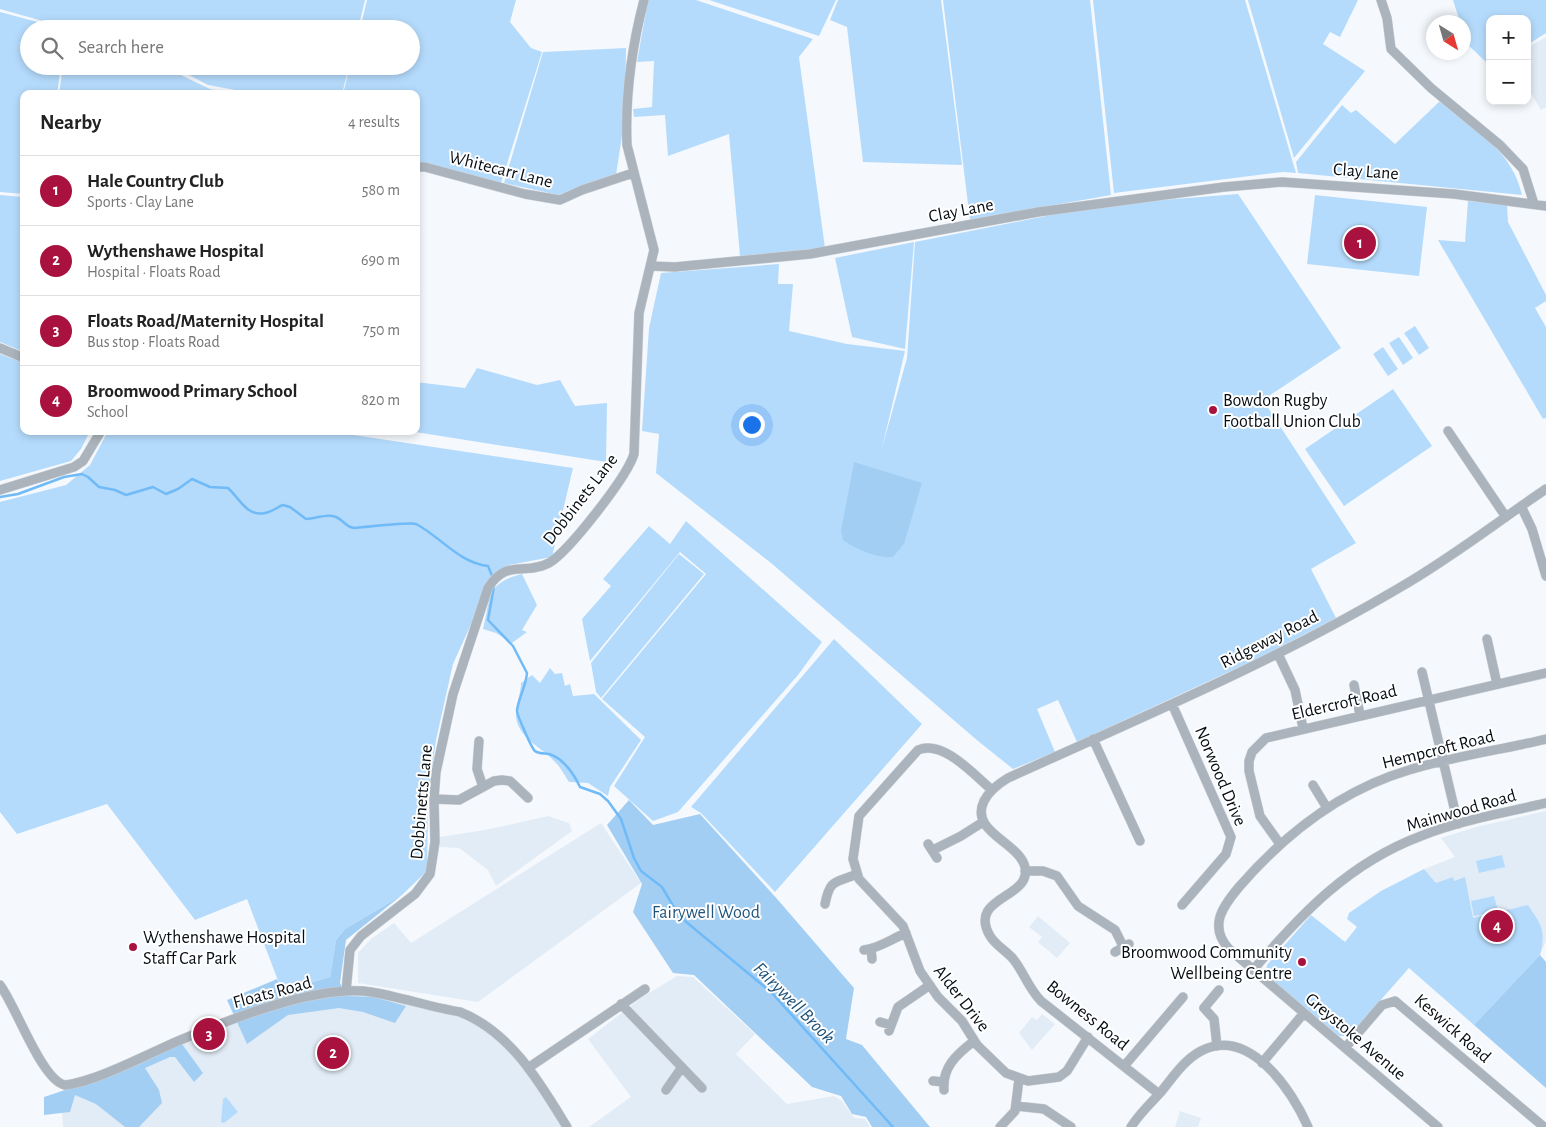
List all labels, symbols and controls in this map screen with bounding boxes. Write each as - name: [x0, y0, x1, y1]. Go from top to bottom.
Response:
- north arrow: [1426, 15, 1471, 60]
- map controls: [1486, 15, 1531, 105]
- button: +: [1486, 15, 1531, 60]
- search box: [20, 20, 420, 75]
- icon: search: [38, 34, 66, 62]
- text: Search here: [78, 38, 164, 57]
- button: −: [1486, 60, 1531, 105]
- text: Nearby: [40, 112, 101, 133]
- text: 4 results: [348, 114, 400, 130]
- street label: Whitecarr Lane: [447, 148, 554, 192]
- street label: Clay Lane: [1332, 161, 1399, 183]
- text: Hale Country Club: [87, 172, 224, 191]
- text: 1: [53, 182, 59, 198]
- text: 580 m: [362, 182, 400, 198]
- text: Sports · Clay Lane: [87, 194, 194, 210]
- street label: Clay Lane: [927, 196, 995, 226]
- pin: 1: [1344, 224, 1376, 262]
- text: Wythenshawe Hospital: [87, 242, 264, 261]
- text: 2: [52, 252, 60, 268]
- text: 690 m: [361, 252, 400, 268]
- text: Hospital · Floats Road: [87, 264, 220, 280]
- text: Floats Road/Maternity Hospital: [87, 312, 324, 331]
- text: 3: [53, 322, 59, 338]
- text: 750 m: [363, 322, 400, 338]
- text: Bus stop · Floats Road: [87, 334, 220, 350]
- text: Broomwood Primary School: [87, 382, 298, 401]
- text: 4: [52, 392, 60, 408]
- text: 820 m: [361, 392, 400, 408]
- place label: Bowdon Rugby Football Union Club: [1223, 392, 1361, 431]
- text: School: [87, 404, 128, 420]
- marker: Bowdon Rugby Football Union Club: [1207, 404, 1219, 416]
- your location: [739, 412, 765, 438]
- street label: Dobbinets Lane: [540, 451, 622, 548]
- street label: Ridgeway Road: [1218, 608, 1321, 672]
- street label: Eldercroft Road: [1290, 682, 1399, 724]
- street label: Norwood Drive: [1191, 724, 1249, 829]
- street label: Hempcroft Road: [1380, 727, 1496, 773]
- street label: Dobbinetts Lane: [408, 744, 436, 860]
- street label: Mainwood Road: [1404, 787, 1518, 835]
- park label: Fairywell Wood: [652, 904, 760, 922]
- pin: 4: [1481, 907, 1513, 945]
- place label: Wythenshawe Hospital Staff Car Park: [143, 929, 306, 968]
- marker: Wythenshawe Hospital Staff Car Park: [127, 941, 139, 953]
- place label: Broomwood Community Wellbeing Centre: [1121, 944, 1292, 983]
- marker: Broomwood Community Wellbeing Centre: [1296, 956, 1308, 968]
- water label: Fairywell Brook: [750, 959, 838, 1047]
- street label: Alder Drive: [930, 962, 993, 1035]
- street label: Floats Road: [231, 974, 314, 1012]
- street label: Bowness Road: [1043, 977, 1132, 1054]
- street label: Greystoke Avenue: [1302, 990, 1409, 1084]
- street label: Keswick Road: [1411, 991, 1494, 1067]
- pin: 3: [193, 1015, 225, 1053]
- pin: 2: [317, 1034, 349, 1072]

